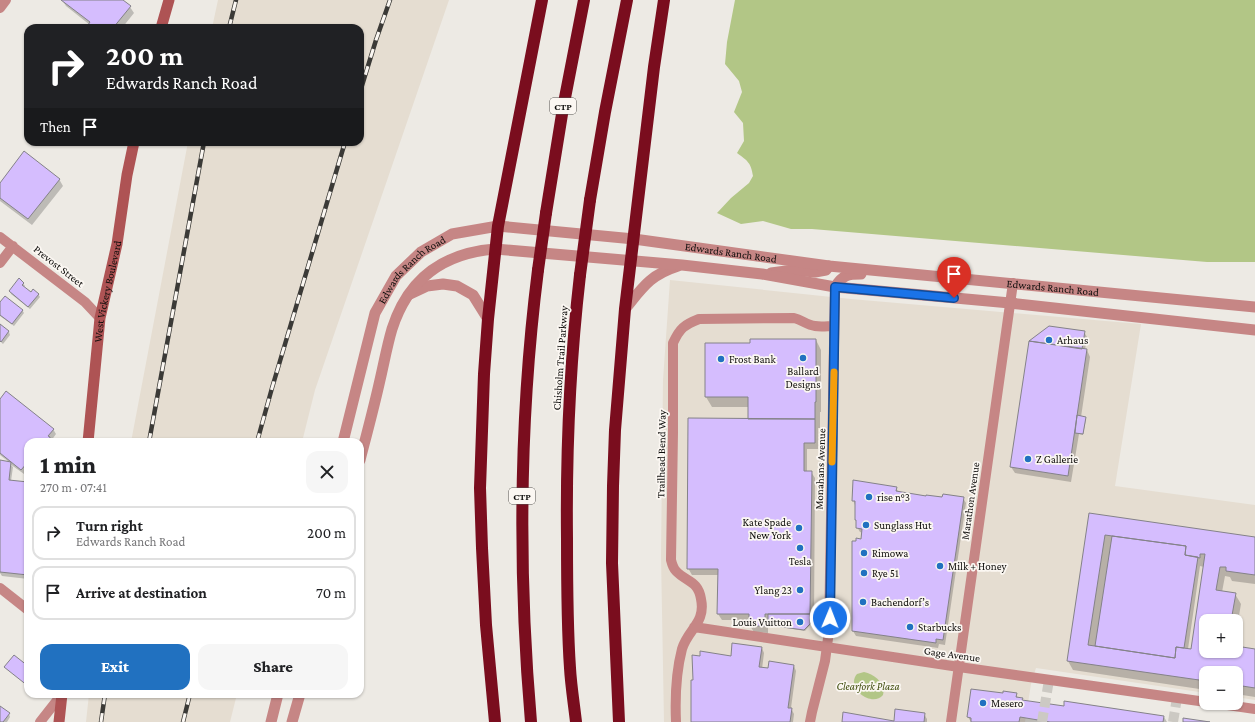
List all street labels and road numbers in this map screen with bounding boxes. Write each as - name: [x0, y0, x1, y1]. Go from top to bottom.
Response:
- road number: CTP: [550, 98, 576, 114]
- street label: Edwards Ranch Road: [376, 233, 448, 306]
- street label: West Vickery Boulevard: [92, 240, 123, 343]
- street label: Edwards Ranch Road: [684, 240, 778, 265]
- street label: Prevost Street: [32, 243, 87, 289]
- street label: Edwards Ranch Road: [1006, 277, 1100, 298]
- street label: Chisholm Trail Parkway: [550, 304, 571, 411]
- street label: Trailhead Bend Way: [654, 409, 669, 498]
- street label: Monahans Avenue: [813, 428, 827, 510]
- street label: Marathon Avenue: [959, 461, 981, 541]
- road number: CTP: [509, 488, 535, 504]
- street label: Gage Avenue: [923, 644, 981, 665]

